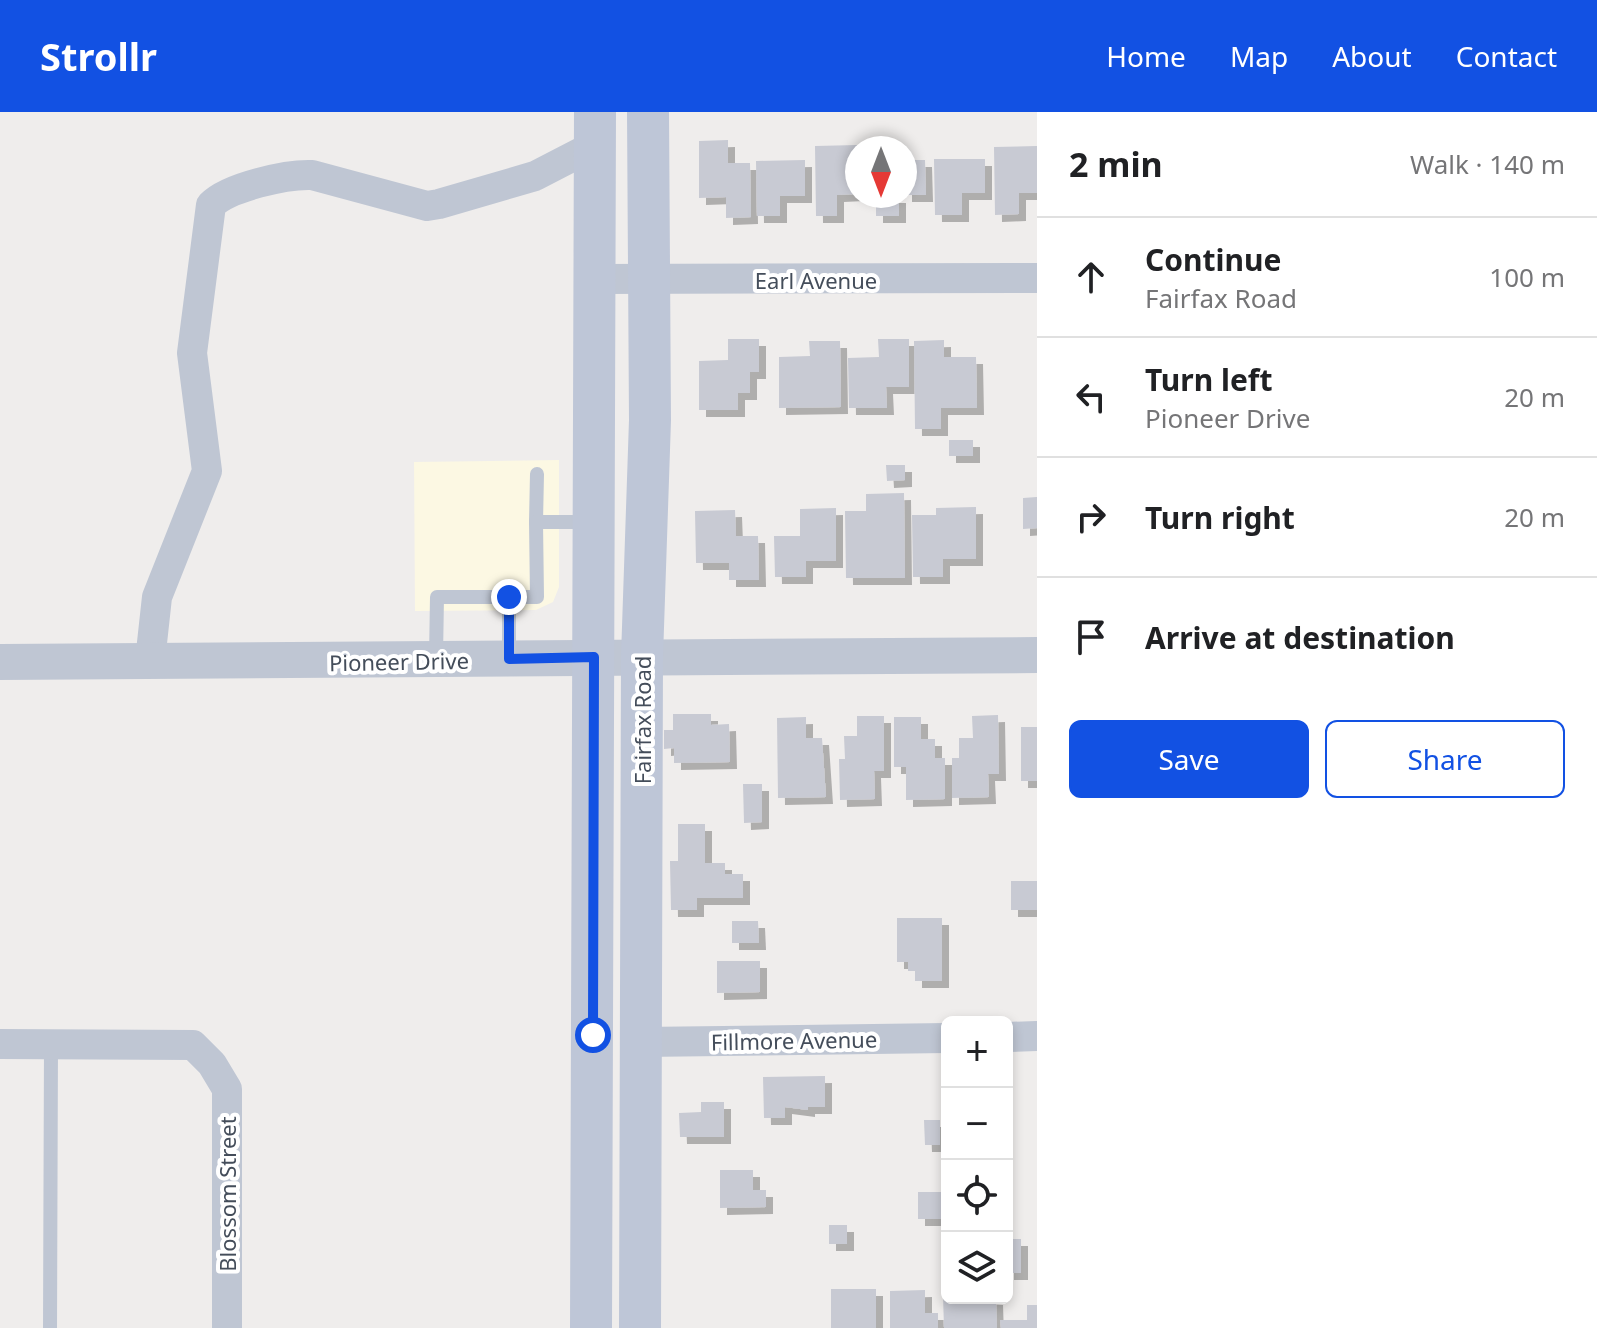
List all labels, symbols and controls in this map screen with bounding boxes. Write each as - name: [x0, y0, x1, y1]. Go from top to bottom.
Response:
- text: Strollr: [40, 30, 157, 82]
- text: Home: [1106, 37, 1186, 75]
- text: Map: [1230, 37, 1288, 75]
- text: About: [1332, 37, 1412, 75]
- text: Contact: [1456, 37, 1557, 75]
- north arrow: [845, 136, 917, 208]
- text: 2 min: [1069, 141, 1163, 187]
- text: Walk · 140 m: [1410, 146, 1565, 182]
- text: Continue: [1145, 239, 1281, 280]
- icon: ahead: [1069, 255, 1113, 299]
- text: 100 m: [1489, 259, 1565, 295]
- street label: Earl Avenue: [755, 265, 877, 295]
- text: Fairfax Road: [1145, 280, 1297, 316]
- text: Turn left: [1145, 359, 1273, 400]
- icon: left: [1069, 375, 1113, 419]
- text: 20 m: [1504, 379, 1565, 415]
- text: Pioneer Drive: [1145, 400, 1310, 436]
- icon: right: [1069, 495, 1113, 539]
- text: Turn right: [1145, 497, 1295, 538]
- text: 20 m: [1504, 499, 1565, 535]
- route end: [491, 579, 527, 615]
- icon: arrive: [1069, 615, 1113, 659]
- text: Arrive at destination: [1145, 617, 1455, 658]
- street label: Pioneer Drive: [329, 645, 469, 677]
- street label: Fairfax Road: [627, 656, 657, 784]
- button: Save: [1069, 720, 1309, 798]
- button: Share: [1325, 720, 1565, 798]
- map controls: [941, 1016, 1013, 1304]
- button: +: [941, 1016, 1013, 1088]
- route start: [575, 1017, 611, 1053]
- street label: Fillmore Avenue: [711, 1024, 877, 1056]
- button: −: [941, 1088, 1013, 1160]
- street label: Blossom Street: [212, 1116, 242, 1272]
- button: locate: [941, 1160, 1013, 1232]
- button: layers: [941, 1232, 1013, 1304]

